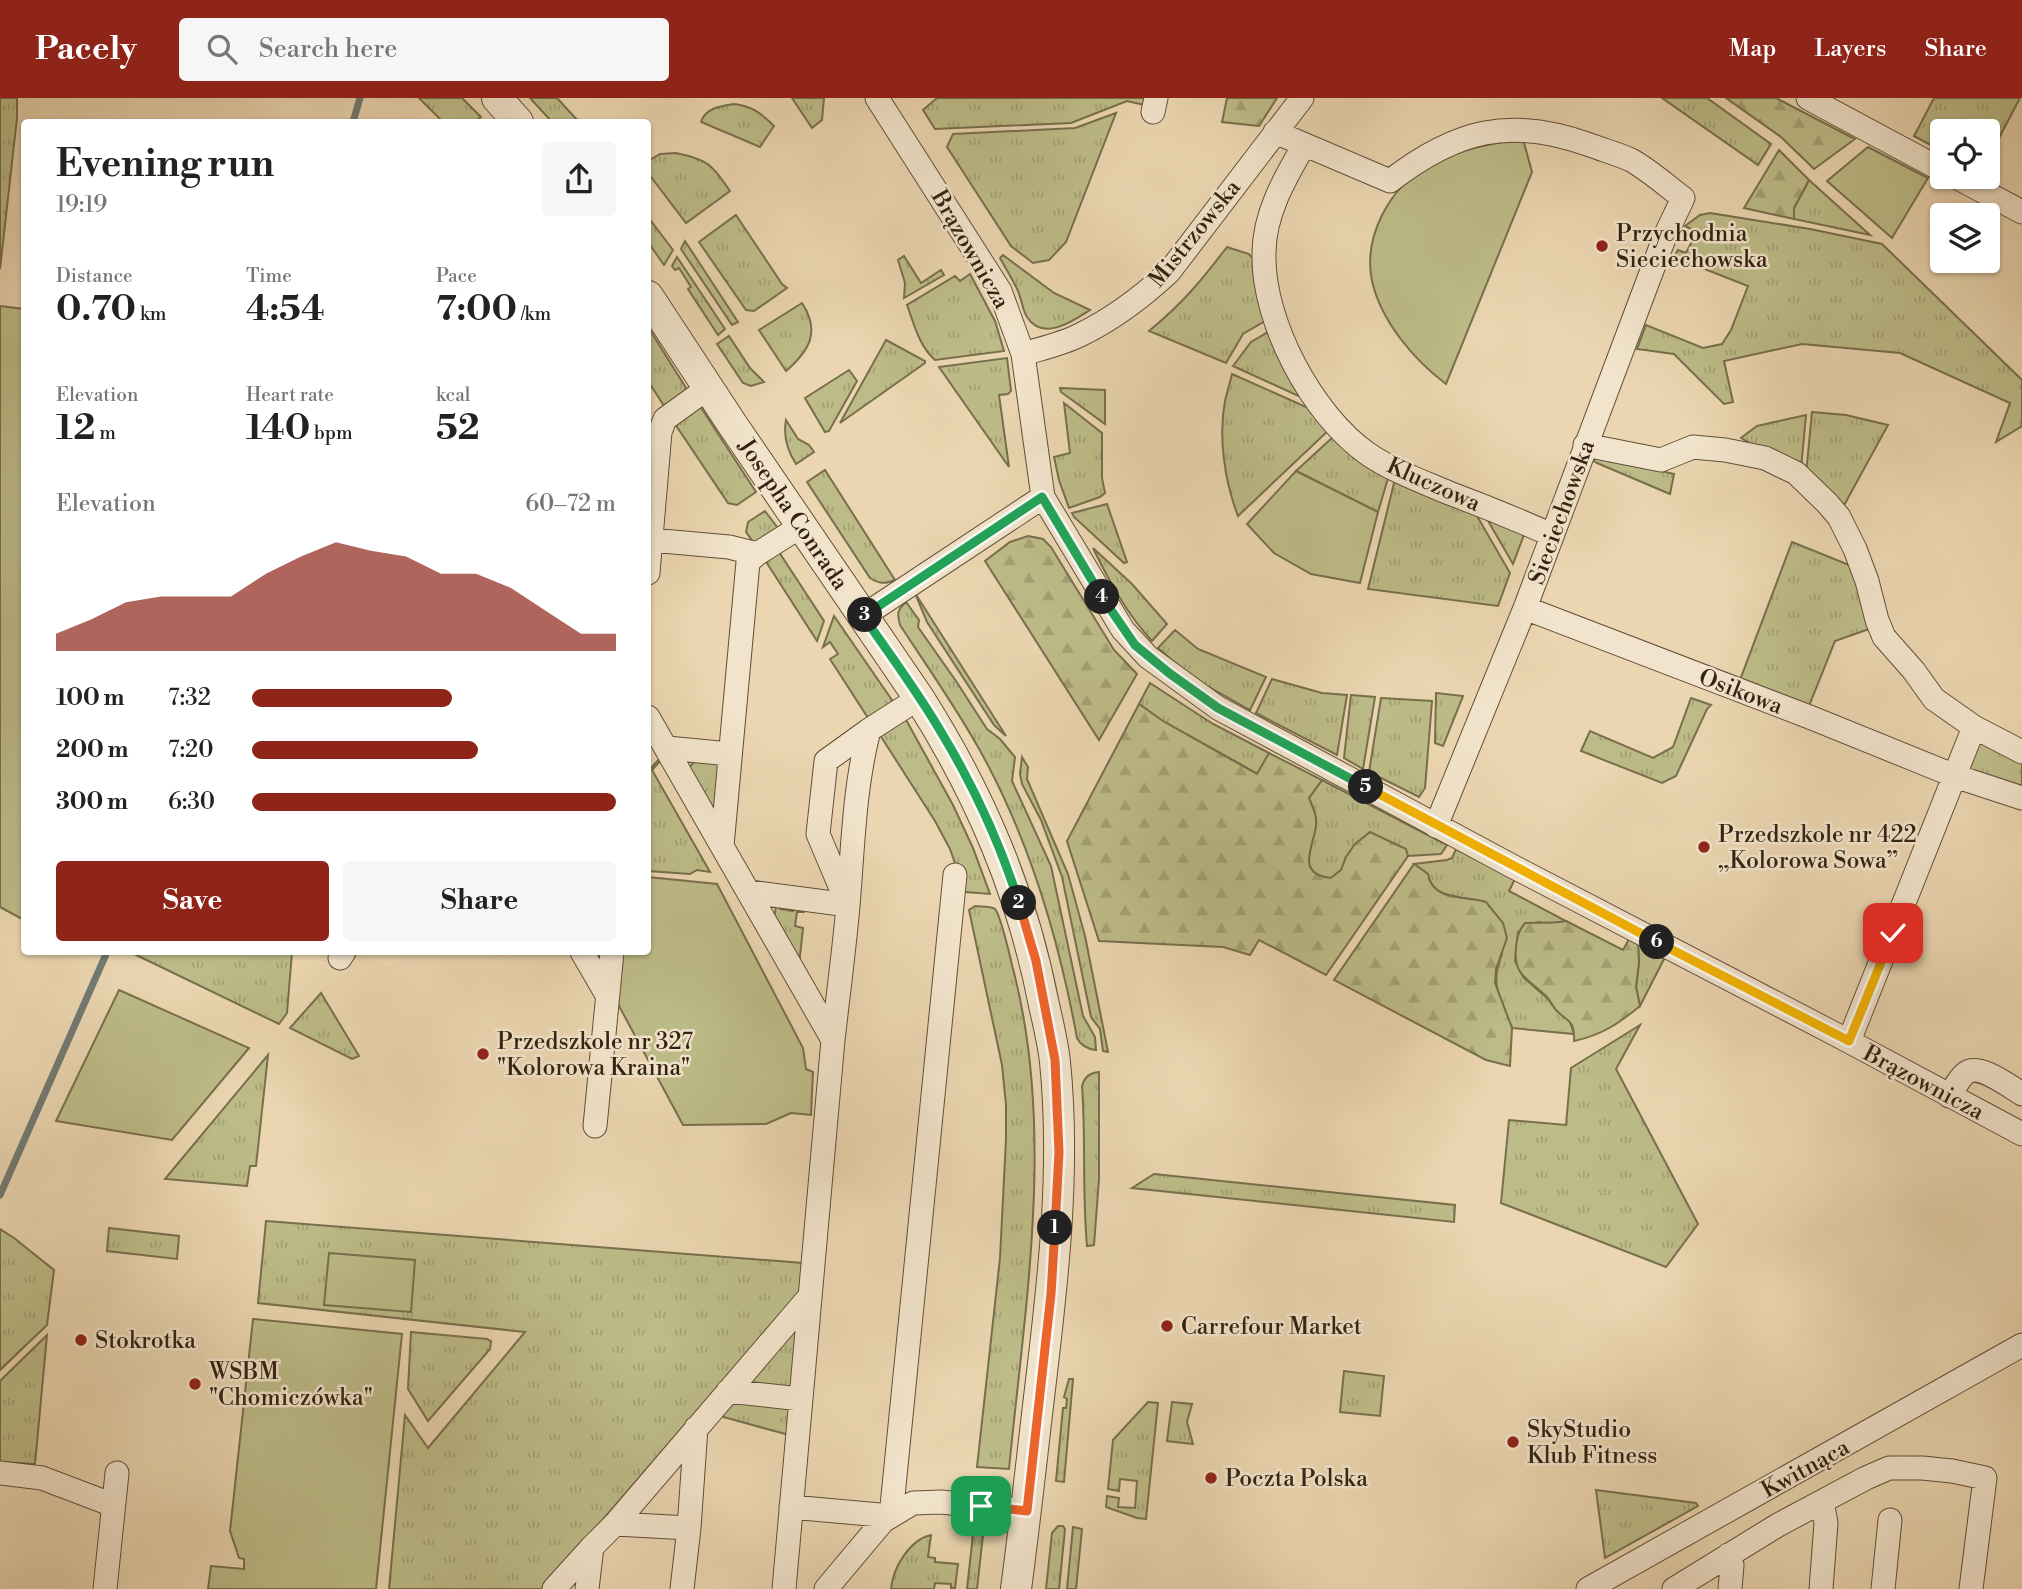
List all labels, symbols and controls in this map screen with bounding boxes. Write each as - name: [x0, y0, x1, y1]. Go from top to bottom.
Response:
- search box: [179, 18, 669, 81]
- text: Pacely: [35, 29, 137, 70]
- icon: search: [203, 30, 241, 68]
- text: Search here: [259, 33, 397, 65]
- text: Map: [1729, 34, 1776, 64]
- text: Layers: [1814, 34, 1886, 64]
- text: Share: [1924, 34, 1987, 64]
- map controls: [1930, 119, 2000, 273]
- button: locate: [1930, 119, 2000, 189]
- text: Evening run: [56, 141, 274, 188]
- button: share: [542, 142, 616, 216]
- street label: Mistrzowska: [1143, 174, 1247, 293]
- street label: Brązownicza: [924, 184, 1016, 314]
- text: 19:19: [56, 191, 107, 219]
- button: layers: [1930, 203, 2000, 273]
- place label: Przychodnia Sieciechowska: [1616, 220, 1768, 274]
- marker: Przychodnia Sieciechowska: [1594, 238, 1610, 254]
- text: Distance: [56, 264, 133, 288]
- text: Time: [246, 264, 292, 288]
- text: Pace: [436, 264, 477, 288]
- text: 0.70: [56, 288, 136, 331]
- text: 4:54: [246, 288, 325, 331]
- text: 7:00: [436, 288, 517, 331]
- text: km: [136, 302, 167, 326]
- text: /km: [517, 302, 551, 326]
- text: Elevation: [56, 383, 138, 407]
- text: Heart rate: [246, 383, 334, 407]
- text: kcal: [436, 383, 470, 407]
- text: 12: [56, 407, 95, 450]
- text: 140: [246, 407, 310, 450]
- text: 52: [436, 407, 480, 450]
- text: m: [95, 421, 116, 445]
- text: bpm: [310, 421, 353, 445]
- street label: Josepha Conrada: [732, 433, 854, 596]
- street label: Sieciechowska: [1523, 436, 1601, 588]
- street label: Kluczowa: [1382, 452, 1485, 518]
- text: Elevation: [56, 490, 156, 518]
- text: 60–72 m: [525, 490, 616, 518]
- pin: 4: [1084, 580, 1120, 614]
- text: 4: [1095, 584, 1108, 608]
- pin: 3: [848, 598, 882, 632]
- text: 3: [859, 602, 870, 626]
- street label: Osikowa: [1695, 663, 1787, 721]
- text: 100 m: [56, 684, 124, 712]
- text: 7:32: [168, 684, 211, 712]
- text: 200 m: [56, 736, 128, 764]
- text: 7:20: [168, 736, 213, 764]
- pin: 5: [1348, 770, 1384, 804]
- text: 5: [1360, 774, 1371, 798]
- text: 300 m: [56, 788, 128, 816]
- text: 6:30: [168, 788, 215, 816]
- place label: Przedszkole nr 422 „Kolorowa Sowa”: [1718, 821, 1917, 875]
- marker: Przedszkole nr 422 „Kolorowa Sowa”: [1696, 839, 1712, 855]
- button: Save: [56, 861, 329, 941]
- button: Share: [343, 861, 616, 941]
- pin: 2: [1002, 886, 1036, 920]
- text: 2: [1013, 890, 1024, 914]
- pin: [1863, 903, 1923, 963]
- icon: check: [1874, 914, 1912, 952]
- pin: 6: [1640, 924, 1674, 960]
- text: 6: [1651, 929, 1662, 953]
- place label: Przedszkole nr 327 "Kolorowa Kraina": [497, 1028, 693, 1082]
- street label: Brązownicza: [1858, 1039, 1989, 1127]
- marker: Przedszkole nr 327 "Kolorowa Kraina": [475, 1046, 491, 1062]
- pin: 1: [1038, 1210, 1072, 1246]
- text: 1: [1050, 1215, 1059, 1239]
- place label: Carrefour Market: [1181, 1313, 1362, 1341]
- marker: Carrefour Market: [1159, 1318, 1175, 1334]
- place label: Stokrotka: [95, 1327, 196, 1355]
- marker: Stokrotka: [73, 1332, 89, 1348]
- place label: WSBM "Chomiczówka": [208, 1358, 373, 1412]
- marker: WSBM "Chomiczówka": [187, 1376, 203, 1392]
- place label: SkyStudio Klub Fitness: [1527, 1416, 1657, 1470]
- street label: Kwitnąca: [1757, 1433, 1855, 1504]
- marker: SkyStudio Klub Fitness: [1505, 1434, 1521, 1450]
- place label: Poczta Polska: [1225, 1465, 1368, 1493]
- marker: Poczta Polska: [1203, 1470, 1219, 1486]
- pin: [951, 1476, 1011, 1536]
- icon: arrive: [962, 1487, 1000, 1525]

